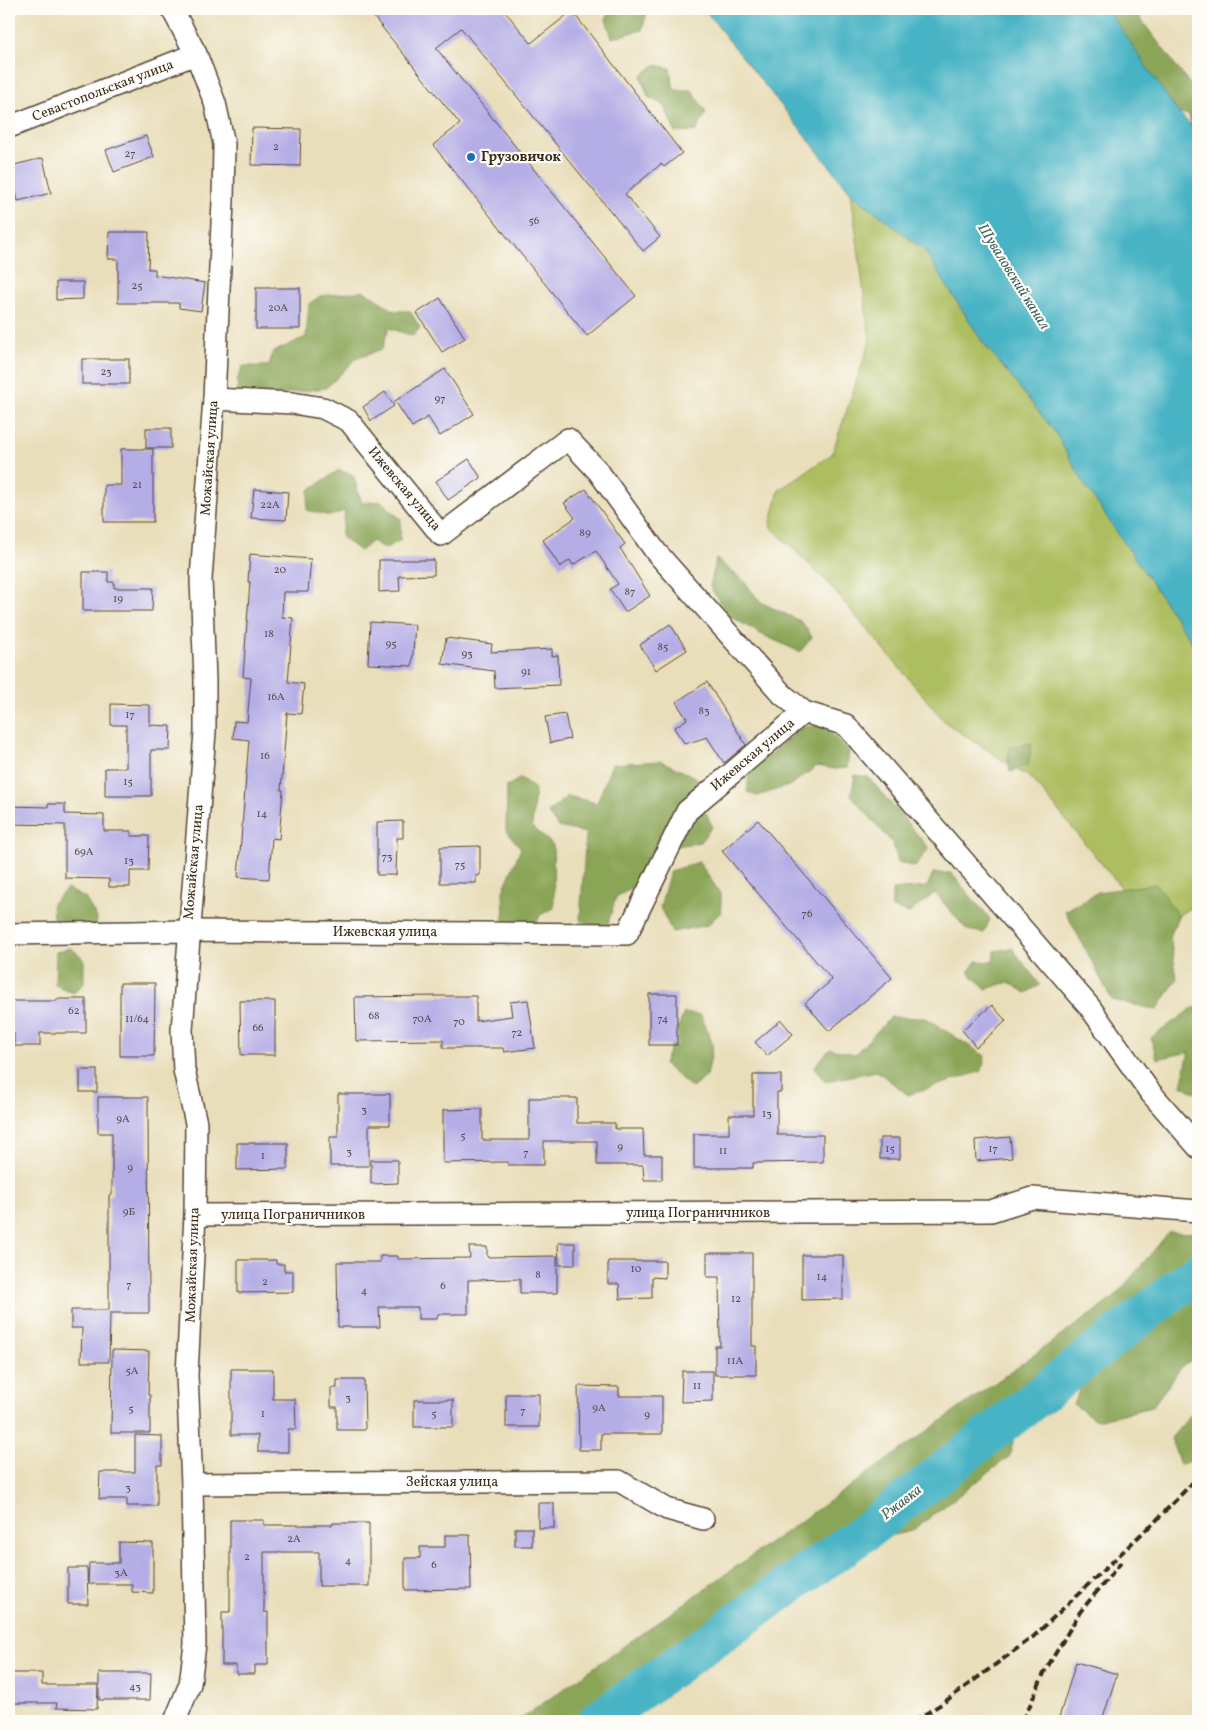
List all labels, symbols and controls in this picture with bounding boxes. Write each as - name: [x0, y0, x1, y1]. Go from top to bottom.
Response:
- street label: Севастопольская улица: [30, 55, 176, 127]
- house number: 2: [273, 140, 279, 155]
- house number: 27: [125, 147, 135, 162]
- place label: Грузовичок: [481, 148, 562, 167]
- marker: Грузовичок: [465, 151, 477, 163]
- house number: 56: [529, 214, 540, 229]
- water label: Шуваловский канал: [972, 220, 1054, 334]
- house number: 25: [131, 279, 143, 294]
- house number: 20А: [268, 301, 288, 316]
- house number: 23: [100, 365, 112, 380]
- house number: 97: [434, 392, 446, 407]
- street label: Можайская улица: [196, 400, 224, 516]
- street label: Ижевская улица: [363, 443, 445, 535]
- house number: 21: [132, 478, 142, 493]
- house number: 22А: [260, 498, 280, 513]
- house number: 89: [579, 526, 591, 541]
- house number: 20: [274, 563, 287, 578]
- house number: 87: [625, 585, 635, 600]
- house number: 19: [113, 592, 123, 607]
- house number: 18: [264, 627, 274, 642]
- house number: 95: [386, 637, 396, 652]
- house number: 85: [658, 640, 668, 655]
- house number: 93: [461, 647, 473, 662]
- house number: 91: [521, 665, 531, 680]
- house number: 16А: [267, 690, 285, 705]
- house number: 83: [698, 704, 710, 719]
- house number: 17: [125, 708, 135, 723]
- street label: Ижевская улица: [707, 714, 799, 796]
- house number: 16: [260, 749, 270, 764]
- house number: 15: [123, 775, 133, 790]
- street label: Можайская улица: [179, 803, 209, 921]
- house number: 14: [257, 807, 268, 822]
- house number: 69А: [74, 845, 94, 860]
- house number: 73: [382, 850, 393, 865]
- house number: 13: [124, 854, 134, 869]
- house number: 75: [455, 858, 465, 873]
- house number: 76: [802, 907, 813, 922]
- street label: Ижевская улица: [333, 923, 437, 942]
- house number: 62: [68, 1004, 80, 1019]
- house number: 68: [368, 1009, 380, 1024]
- house number: 11/64: [125, 1012, 149, 1027]
- house number: 70А: [412, 1012, 432, 1027]
- house number: 74: [658, 1012, 669, 1027]
- house number: 70: [453, 1015, 465, 1030]
- house number: 66: [252, 1021, 264, 1036]
- house number: 72: [511, 1026, 523, 1041]
- house number: 3: [361, 1103, 367, 1118]
- house number: 13: [762, 1107, 772, 1122]
- house number: 9А: [116, 1112, 130, 1127]
- house number: 5: [460, 1129, 466, 1144]
- house number: 9: [617, 1140, 623, 1155]
- house number: 15: [885, 1142, 895, 1157]
- house number: 17: [988, 1142, 998, 1157]
- house number: 11: [719, 1144, 727, 1159]
- house number: 3: [346, 1145, 352, 1160]
- house number: 7: [523, 1146, 529, 1161]
- house number: 1: [261, 1149, 265, 1164]
- house number: 9: [127, 1161, 133, 1176]
- street label: улица Пограничников: [626, 1204, 770, 1223]
- house number: 9Б: [123, 1205, 135, 1220]
- street label: улица Пограничников: [221, 1206, 365, 1225]
- street label: Можайская улица: [181, 1207, 205, 1323]
- house number: 10: [631, 1262, 642, 1277]
- house number: 8: [535, 1268, 541, 1283]
- house number: 14: [817, 1270, 828, 1285]
- house number: 2: [262, 1275, 268, 1290]
- house number: 7: [126, 1278, 132, 1293]
- house number: 6: [440, 1279, 446, 1294]
- house number: 4: [361, 1284, 368, 1299]
- house number: 12: [731, 1292, 741, 1307]
- house number: 11А: [727, 1354, 743, 1369]
- house number: 5А: [125, 1364, 139, 1379]
- house number: 11: [693, 1379, 701, 1394]
- house number: 3: [345, 1391, 351, 1406]
- house number: 9А: [592, 1401, 606, 1416]
- house number: 5: [128, 1402, 134, 1417]
- house number: 7: [520, 1404, 526, 1419]
- house number: 1: [261, 1407, 265, 1422]
- house number: 5: [431, 1407, 437, 1422]
- house number: 9: [644, 1408, 650, 1423]
- street label: Зейская улица: [406, 1473, 498, 1492]
- water label: Ржавка: [877, 1480, 927, 1526]
- house number: 3: [125, 1481, 131, 1496]
- house number: 2А: [287, 1532, 301, 1547]
- house number: 2: [244, 1550, 250, 1565]
- house number: 4: [345, 1554, 352, 1569]
- house number: 6: [431, 1558, 437, 1573]
- house number: 3А: [114, 1566, 128, 1581]
- house number: 43: [129, 1680, 141, 1695]

